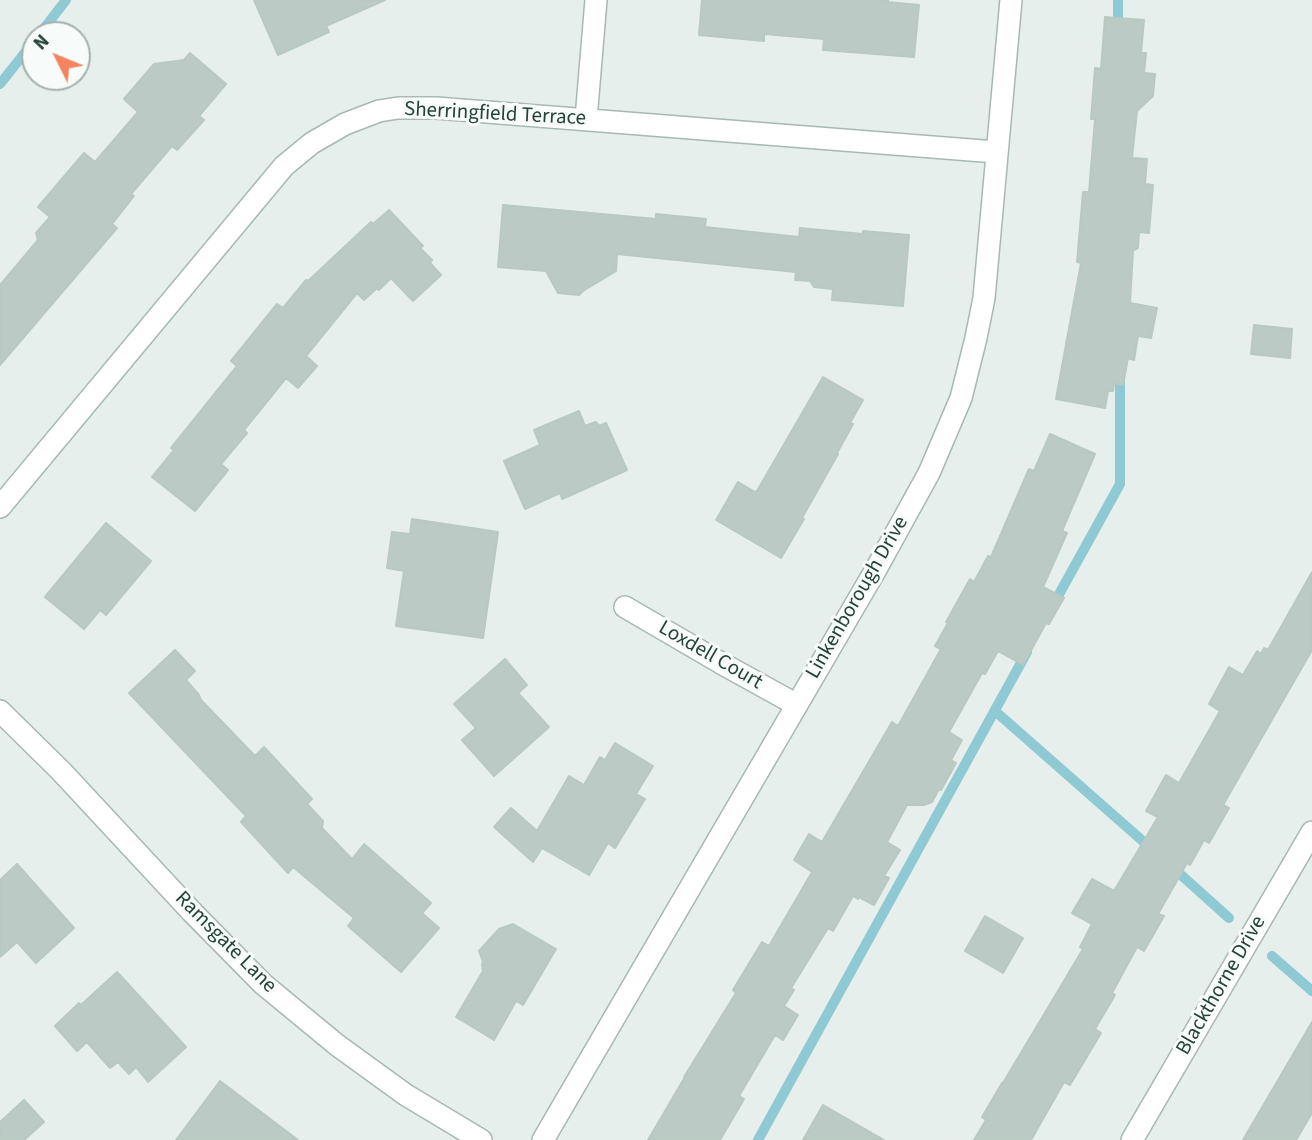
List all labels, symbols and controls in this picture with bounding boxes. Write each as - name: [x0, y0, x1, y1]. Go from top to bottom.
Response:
- north arrow: [21, 21, 91, 91]
- text: N: [28, 29, 56, 57]
- street label: Sherringfield Terrace: [403, 98, 587, 132]
- street label: Linkenborough Drive: [801, 512, 915, 684]
- street label: Loxdell Court: [653, 616, 767, 696]
- street label: Ramsgate Lane: [169, 887, 281, 999]
- street label: Blackthorne Drive: [1172, 912, 1272, 1060]

